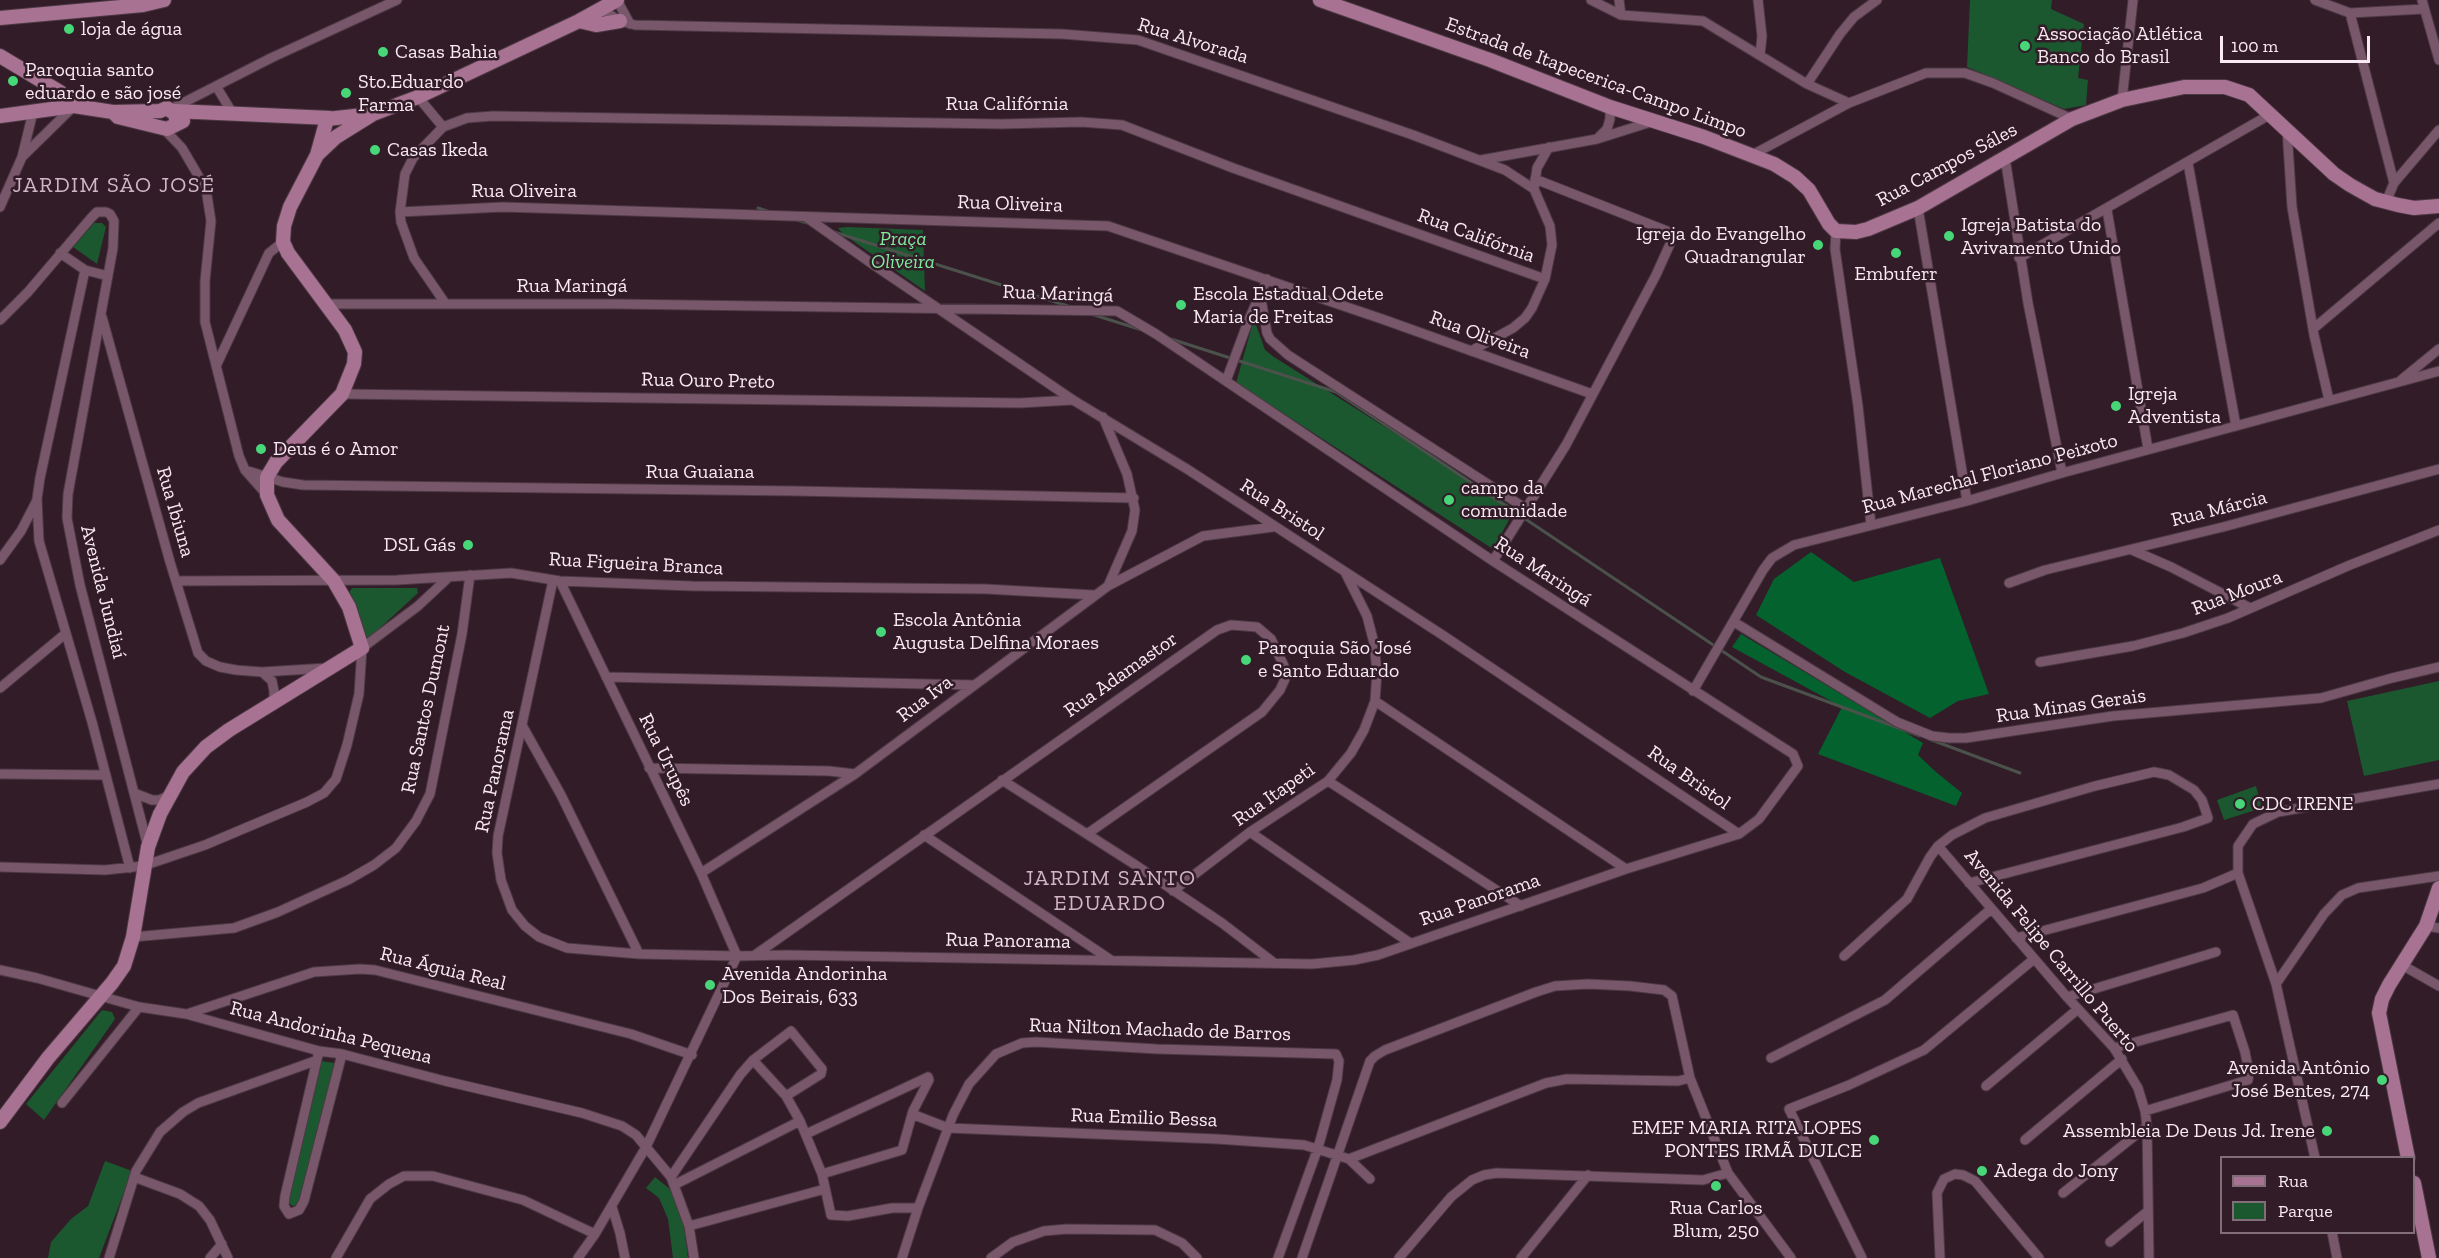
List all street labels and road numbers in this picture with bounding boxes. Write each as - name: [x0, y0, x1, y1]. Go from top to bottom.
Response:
- street label: Estrada de Itapecerica-Campo Limpo: [1442, 12, 1750, 144]
- street label: Rua Alvorada: [1135, 13, 1251, 69]
- street label: Rua Califórnia: [946, 92, 1068, 116]
- street label: Rua Campos Sáles: [1873, 118, 2021, 212]
- street label: Rua Oliveira: [471, 179, 577, 203]
- street label: Rua Oliveira: [957, 190, 1063, 218]
- street label: Rua Califórnia: [1414, 204, 1538, 268]
- street label: Rua Maringá: [517, 274, 627, 298]
- street label: Rua Maringá: [1002, 280, 1114, 308]
- street label: Rua Oliveira: [1426, 306, 1534, 364]
- street label: Rua Ouro Preto: [641, 368, 775, 394]
- street label: Rua Marechal Floriano Peixoto: [1860, 428, 2120, 520]
- street label: Rua Guaiana: [646, 460, 754, 484]
- street label: Rua Ibiuna: [151, 464, 199, 560]
- street label: Rua Bristol: [1235, 474, 1329, 546]
- street label: Rua Márcia: [2169, 486, 2269, 532]
- street label: Avenida Jundiaí: [75, 523, 131, 661]
- street label: Rua Maringá: [1490, 532, 1596, 612]
- street label: Rua Figueira Branca: [548, 547, 724, 581]
- street label: Rua Moura: [2189, 565, 2285, 621]
- street label: Rua Santos Dumont: [396, 622, 456, 796]
- street label: Rua Adamastor: [1060, 627, 1182, 723]
- street label: Rua Iva: [892, 670, 958, 728]
- street label: Rua Minas Gerais: [1995, 684, 2147, 728]
- street label: Rua Panorama: [470, 707, 520, 835]
- street label: Rua Urupês: [633, 710, 699, 810]
- street label: Rua Bristol: [1643, 741, 1735, 815]
- street label: Rua Itapeti: [1228, 758, 1320, 832]
- street label: Avenida Felipe Carrillo Puerto: [1959, 844, 2143, 1058]
- street label: Rua Panorama: [1417, 868, 1543, 932]
- street label: Rua Panorama: [945, 928, 1071, 954]
- street label: Rua Águia Real: [378, 942, 508, 996]
- street label: Rua Andorinha Pequena: [228, 996, 434, 1070]
- street label: Rua Nilton Machado de Barros: [1029, 1013, 1291, 1047]
- street label: Rua Emilio Bessa: [1070, 1103, 1218, 1133]

